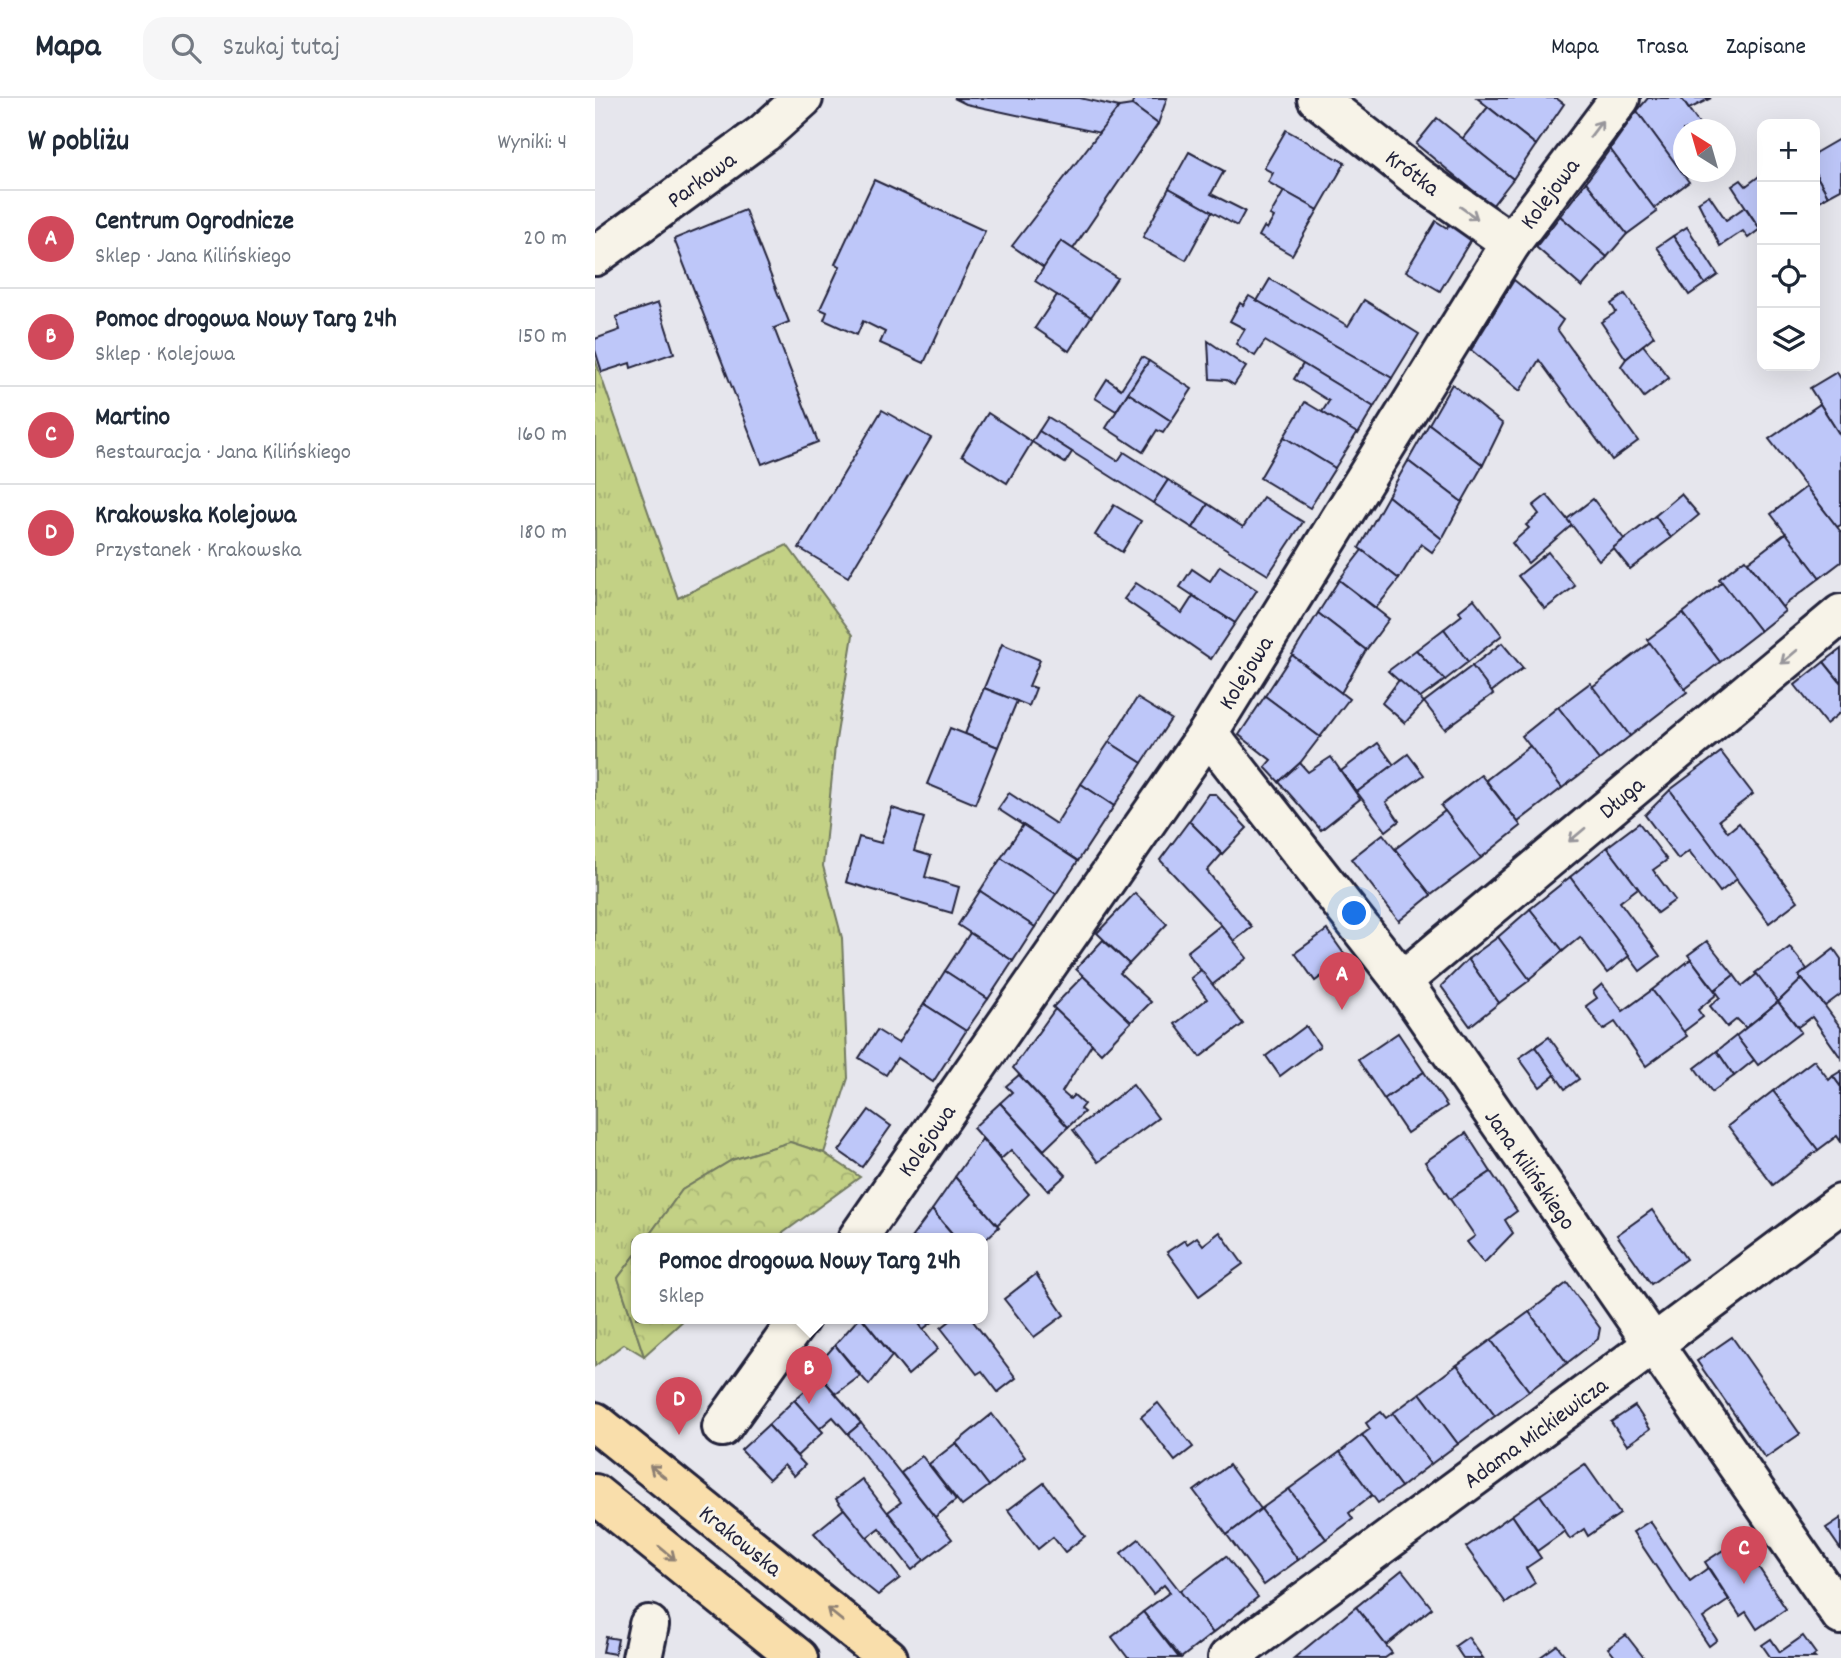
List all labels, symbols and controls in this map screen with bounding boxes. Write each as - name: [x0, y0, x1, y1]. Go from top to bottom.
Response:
- search box: [143, 17, 633, 80]
- text: Mapa: [35, 25, 101, 72]
- icon: search: [167, 29, 205, 67]
- text: Szukaj tutaj: [223, 30, 340, 67]
- text: Mapa: [1551, 31, 1599, 65]
- text: Trasa: [1637, 31, 1688, 65]
- text: Zapisane: [1726, 31, 1806, 65]
- north arrow: [1673, 119, 1736, 182]
- map controls: [1757, 119, 1820, 371]
- button: +: [1757, 119, 1820, 182]
- one-way arrow: [1589, 121, 1604, 139]
- text: W pobliżu: [28, 122, 129, 165]
- text: Wyniki: 4: [497, 127, 567, 160]
- street label: Krótka: [1377, 143, 1446, 207]
- street label: Parkowa: [661, 144, 745, 218]
- street label: Kolejowa: [1513, 151, 1590, 238]
- button: −: [1757, 182, 1820, 245]
- text: Centrum Ogrodnicze: [95, 204, 294, 241]
- one-way arrow: [1459, 206, 1478, 220]
- text: A: [45, 223, 57, 256]
- text: 20 m: [523, 223, 567, 256]
- text: Sklep · Jana Kilińskiego: [95, 241, 291, 274]
- button: locate: [1757, 245, 1820, 308]
- text: Pomoc drogowa Nowy Targ 24h: [95, 302, 397, 339]
- button: layers: [1757, 308, 1820, 371]
- text: B: [46, 321, 56, 354]
- text: 150 m: [518, 321, 567, 354]
- text: Sklep · Kolejowa: [95, 339, 235, 372]
- text: Martino: [95, 400, 170, 437]
- text: C: [45, 419, 57, 452]
- text: 160 m: [517, 419, 567, 452]
- text: Restauracja · Jana Kilińskiego: [95, 437, 351, 470]
- text: Krakowska Kolejowa: [95, 498, 296, 535]
- text: D: [45, 517, 57, 550]
- text: 180 m: [519, 517, 567, 550]
- text: Przystanek · Krakowska: [95, 535, 301, 568]
- street label: Kolejowa: [1211, 629, 1284, 717]
- one-way arrow: [1780, 650, 1798, 665]
- street label: Długa: [1593, 770, 1654, 829]
- one-way arrow: [1568, 827, 1586, 843]
- your location: [1337, 896, 1371, 930]
- pin: A: [1319, 952, 1365, 1010]
- street label: Kolejowa: [891, 1098, 966, 1185]
- street label: Jana Kilińskiego: [1474, 1103, 1583, 1238]
- popup: [631, 1233, 988, 1324]
- text: Pomoc drogowa Nowy Targ 24h: [659, 1244, 960, 1281]
- text: Sklep: [659, 1281, 704, 1314]
- pin: B: [786, 1346, 832, 1404]
- street label: Adama Mickiewicza: [1457, 1370, 1617, 1499]
- pin: D: [656, 1377, 702, 1435]
- one-way arrow: [650, 1464, 668, 1480]
- street label: Krakowska: [690, 1498, 789, 1587]
- pin: C: [1721, 1526, 1767, 1584]
- one-way arrow: [658, 1545, 676, 1560]
- one-way arrow: [826, 1608, 844, 1623]

